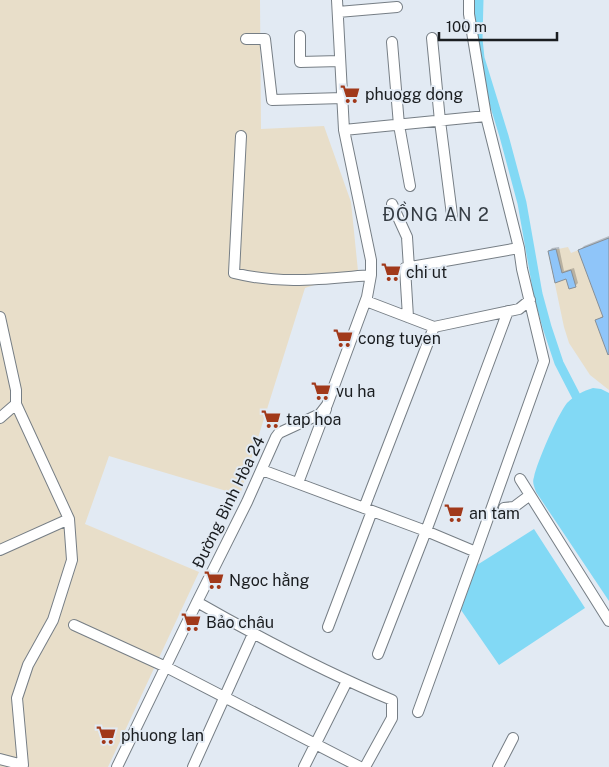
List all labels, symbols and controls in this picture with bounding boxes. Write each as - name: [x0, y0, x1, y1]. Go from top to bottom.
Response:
- scale bar: [439, 10, 556, 42]
- text: 100 m: [446, 18, 487, 35]
- supermarket icon: phuogg dong: [339, 83, 361, 105]
- place label: phuogg dong: [365, 85, 463, 104]
- district label: ĐỒNG AN 2: [382, 201, 490, 225]
- supermarket icon: chi ut: [380, 261, 402, 283]
- place label: chi ut: [406, 263, 447, 282]
- supermarket icon: cong tuyen: [332, 327, 354, 349]
- place label: cong tuyen: [358, 329, 441, 348]
- supermarket icon: vu ha: [310, 380, 332, 402]
- place label: vu ha: [336, 382, 375, 401]
- supermarket icon: tap hoa: [260, 408, 282, 430]
- place label: tap hoa: [286, 410, 341, 429]
- street label: Đường Bình Hòa 24: [188, 433, 269, 571]
- supermarket icon: an tam: [443, 502, 465, 524]
- place label: an tam: [469, 504, 520, 523]
- supermarket icon: Ngoc hằng: [203, 569, 225, 591]
- place label: Ngoc hằng: [229, 571, 309, 590]
- supermarket icon: Bảo châu: [180, 611, 202, 633]
- place label: Bảo châu: [206, 613, 274, 632]
- supermarket icon: phuong lan: [95, 724, 117, 746]
- place label: phuong lan: [121, 726, 204, 745]

